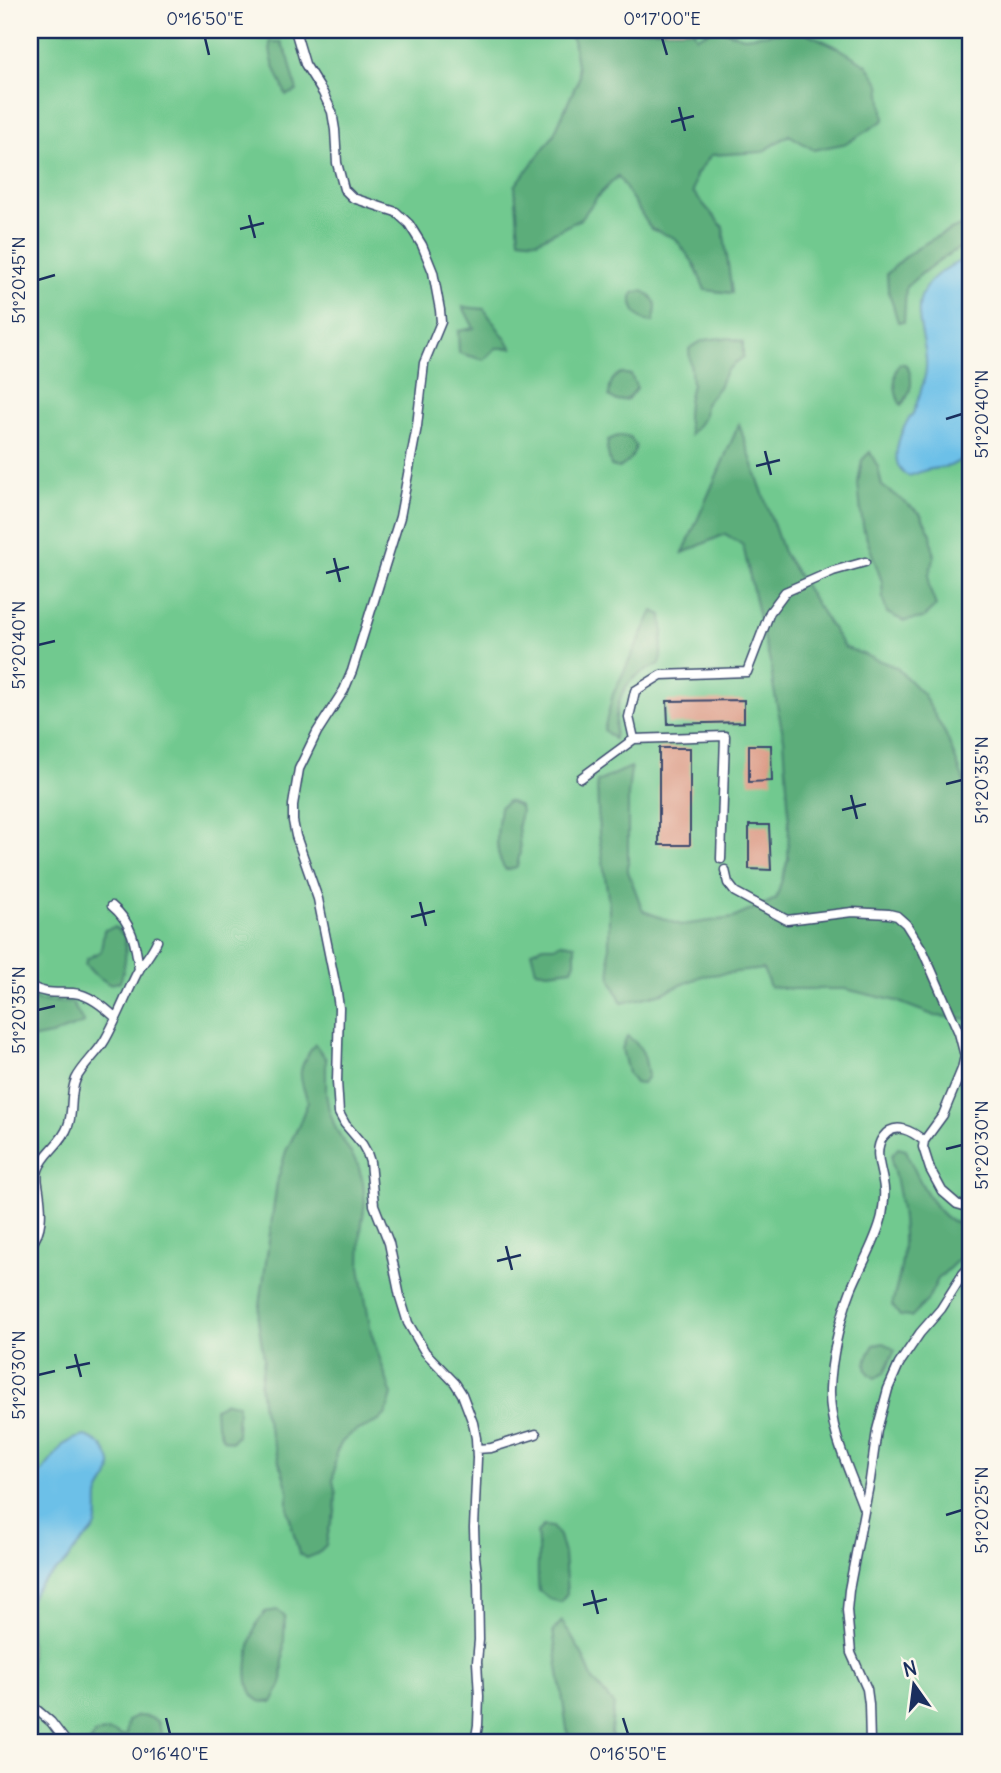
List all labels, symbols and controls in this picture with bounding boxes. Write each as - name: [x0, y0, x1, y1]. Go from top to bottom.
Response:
- text: 0°16'50"E: [166, 7, 244, 30]
- text: 0°17'00"E: [623, 7, 701, 30]
- text: 51°20'45"N: [7, 236, 30, 324]
- text: 51°20'40"N: [970, 370, 993, 458]
- text: 51°20'40"N: [7, 601, 30, 689]
- text: 51°20'35"N: [970, 736, 993, 824]
- text: 51°20'35"N: [7, 966, 30, 1054]
- text: 51°20'30"N: [970, 1100, 993, 1190]
- text: 51°20'30"N: [7, 1330, 30, 1420]
- text: 51°20'25"N: [970, 1466, 993, 1554]
- north arrow: [878, 1650, 948, 1720]
- text: N: [901, 1655, 919, 1682]
- text: 0°16'40"E: [131, 1742, 209, 1765]
- text: 0°16'50"E: [589, 1742, 667, 1765]

